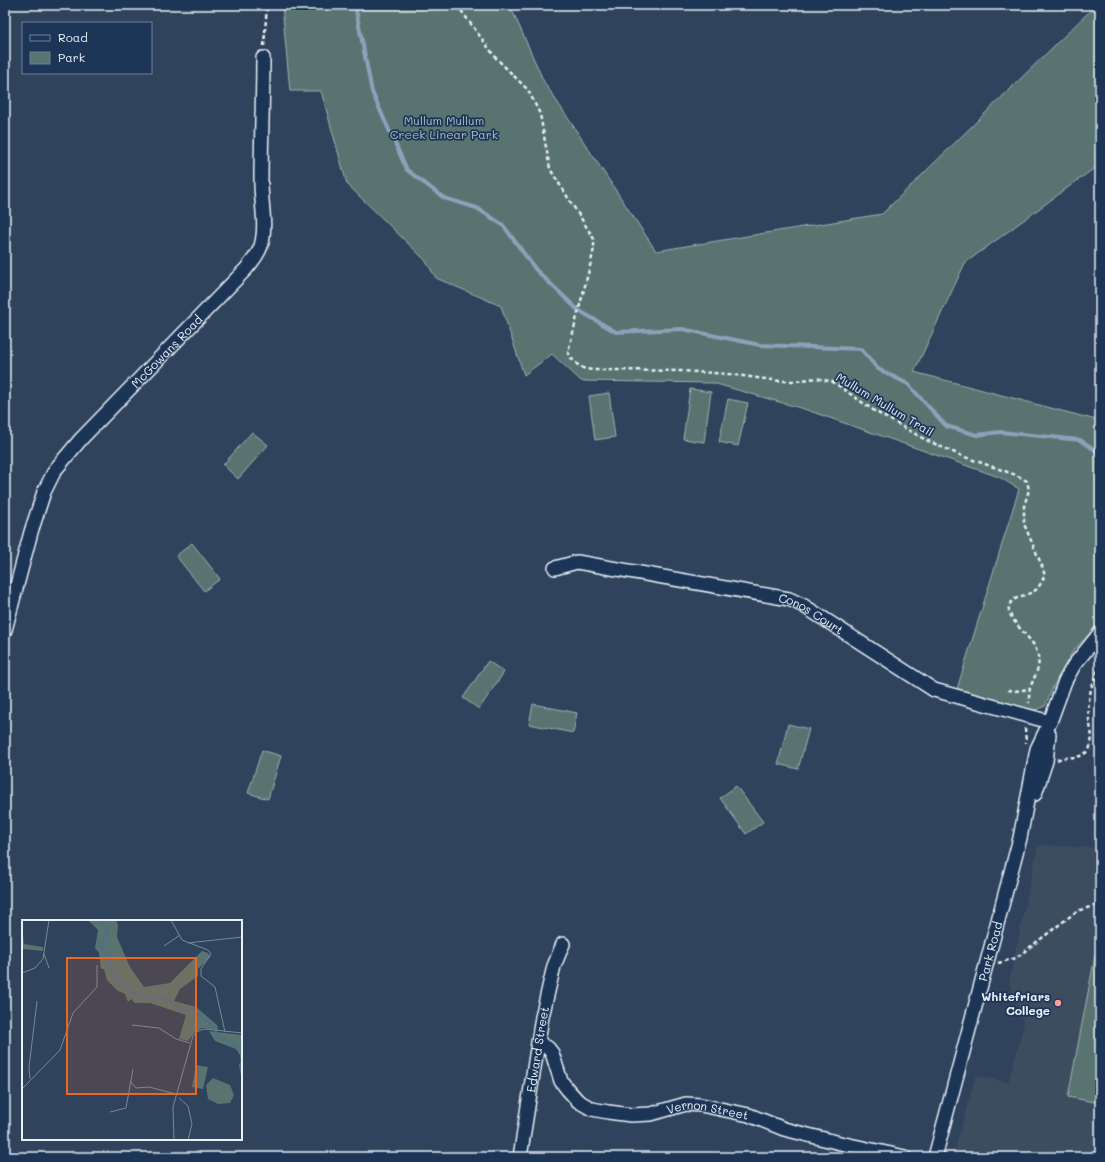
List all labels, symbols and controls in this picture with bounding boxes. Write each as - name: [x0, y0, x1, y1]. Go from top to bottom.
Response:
- legend: [22, 22, 152, 74]
- text: Road: [58, 29, 88, 45]
- text: Park: [58, 49, 85, 65]
- park label: Mullum Mullum Creek Linear Park: [390, 112, 498, 142]
- street label: McGowans Road: [127, 311, 206, 391]
- street label: Mullum Mullum Trail: [833, 369, 937, 439]
- street label: Conos Court: [777, 589, 847, 638]
- street label: Park Road: [974, 919, 1006, 983]
- inset map: [22, 920, 242, 1140]
- place label: Whitefriars College: [981, 988, 1050, 1018]
- marker: Whitefriars College: [1053, 998, 1063, 1008]
- street label: Edward Street: [522, 1005, 552, 1094]
- street label: Vernon Street: [664, 1096, 750, 1123]

